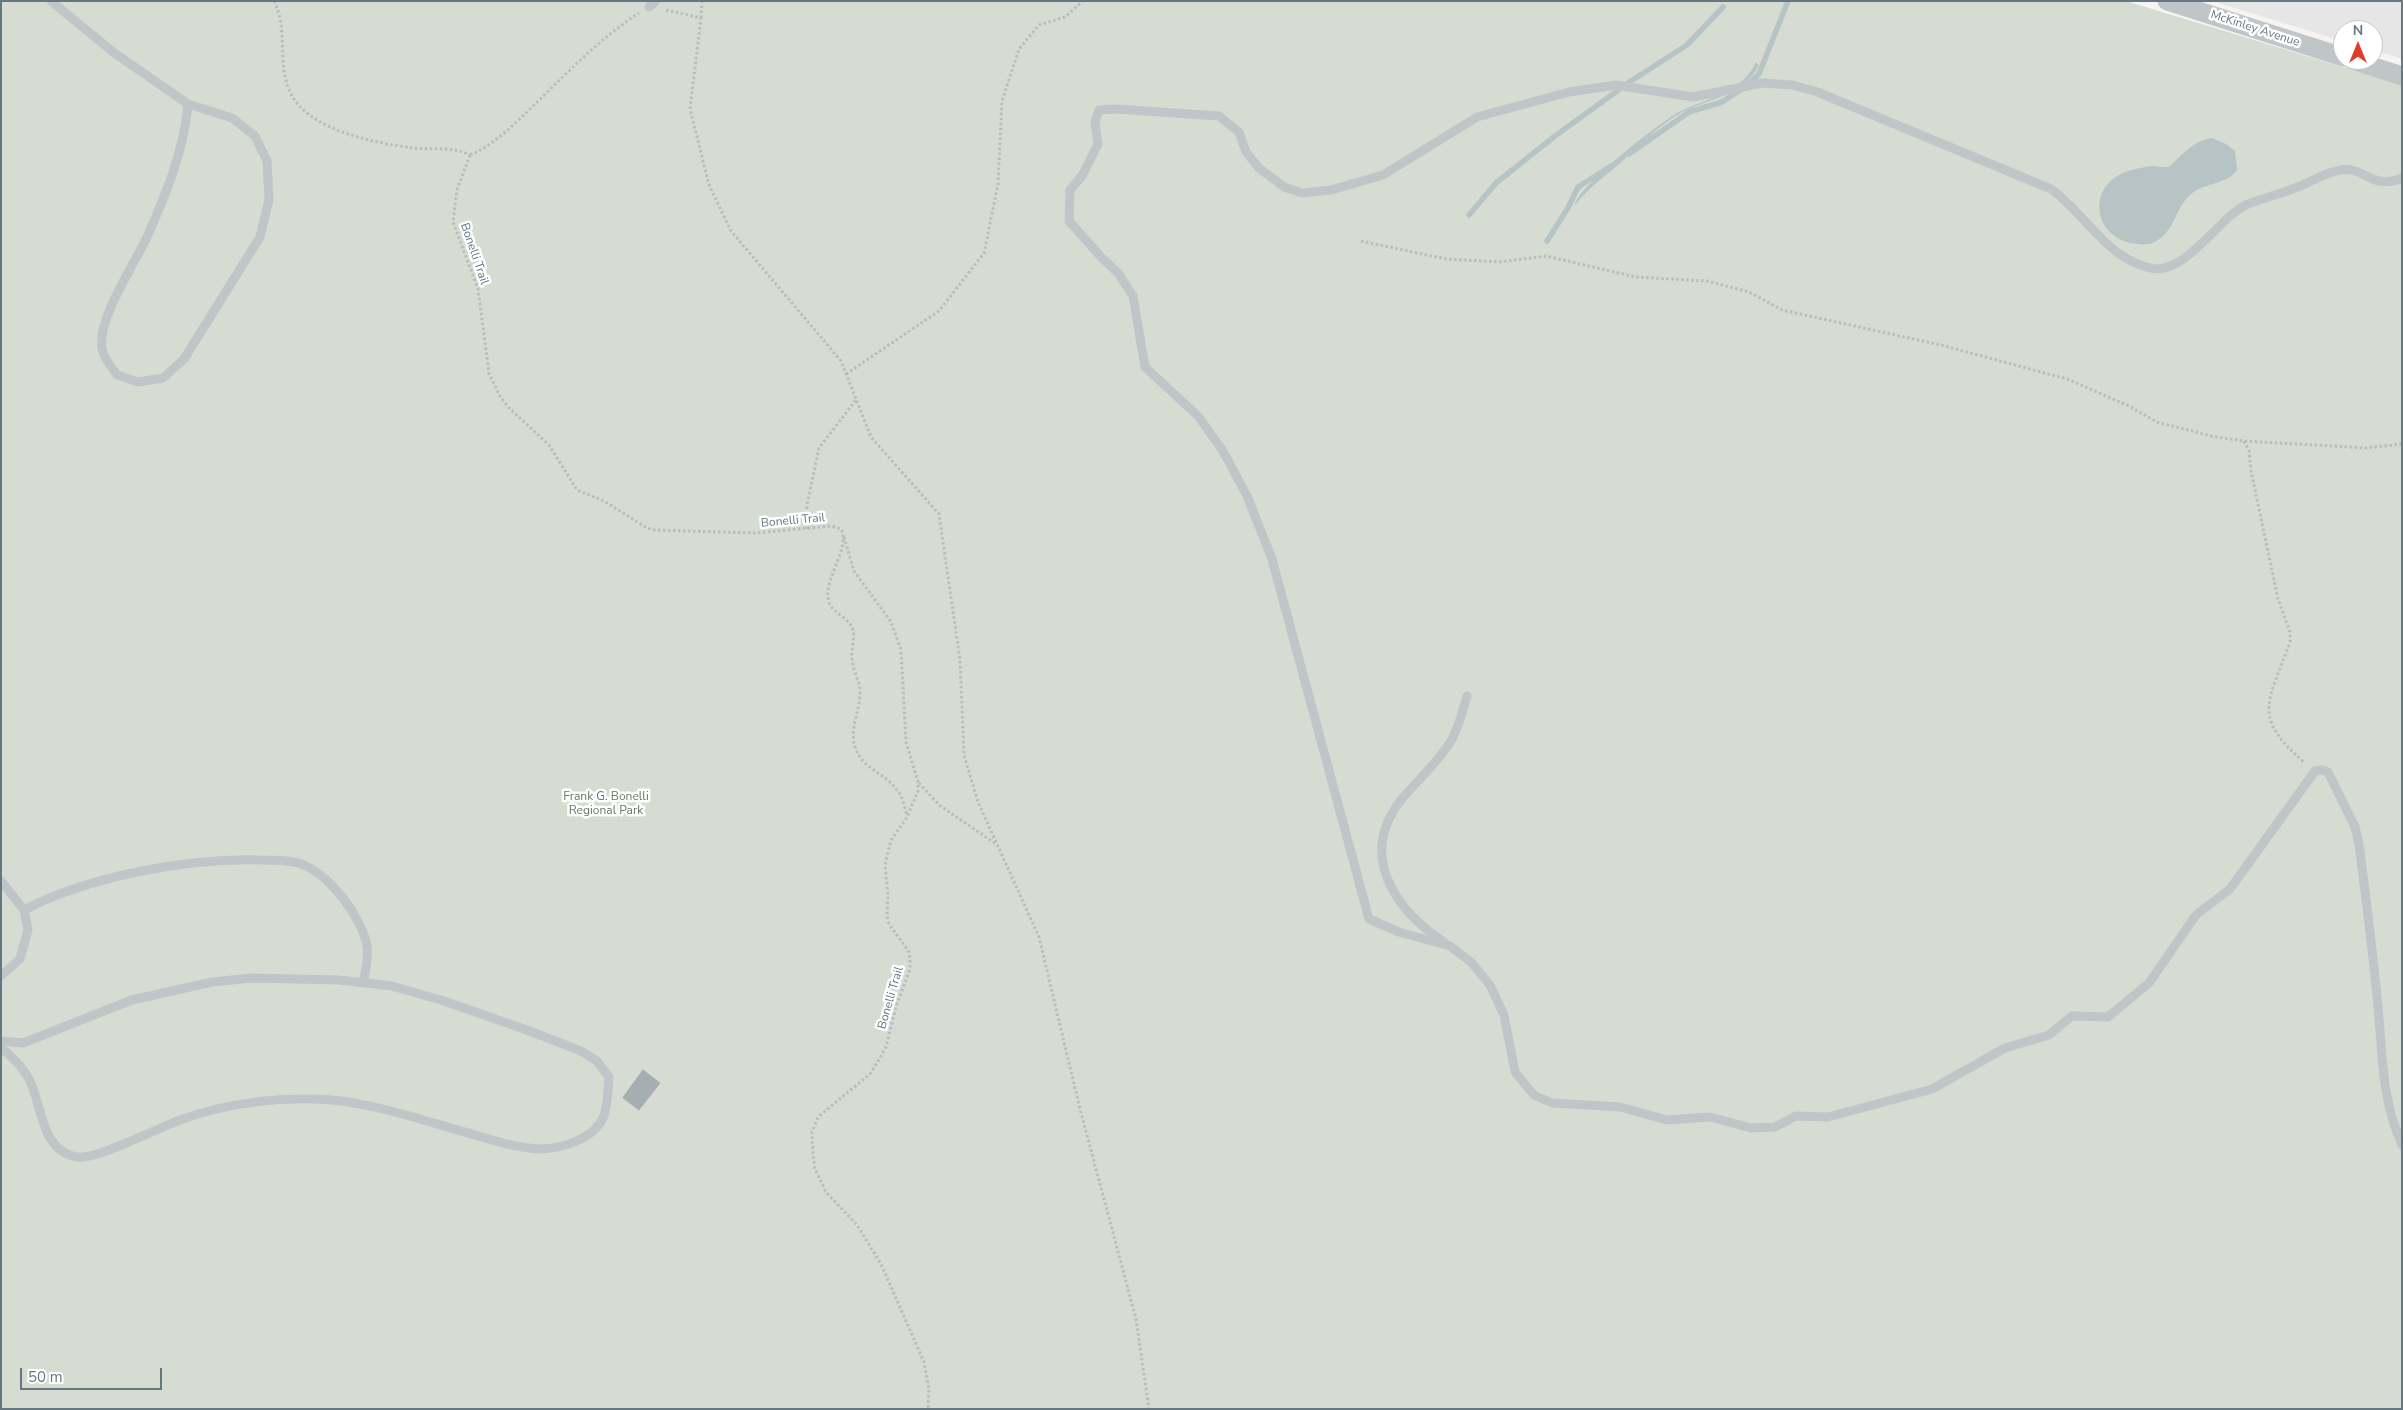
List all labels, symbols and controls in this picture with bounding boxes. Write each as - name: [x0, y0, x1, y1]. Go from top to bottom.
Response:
- street label: McKinley Avenue: [2209, 8, 2301, 50]
- north arrow: [2333, 20, 2383, 70]
- text: N: [2353, 21, 2363, 40]
- street label: Bonelli Trail: [457, 221, 491, 287]
- street label: Bonelli Trail: [760, 511, 826, 531]
- park label: Frank G. Bonelli Regional Park: [563, 790, 649, 818]
- street label: Bonelli Trail: [875, 965, 907, 1031]
- scale bar: [22, 1358, 165, 1390]
- text: 50 m: [28, 1367, 63, 1387]

